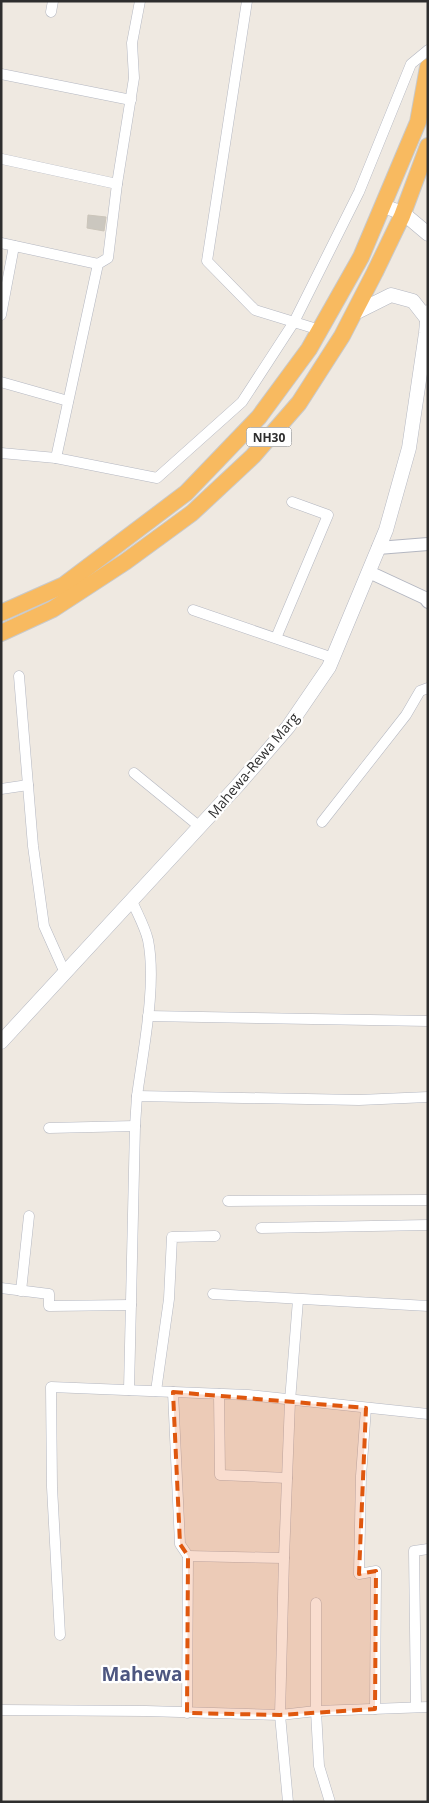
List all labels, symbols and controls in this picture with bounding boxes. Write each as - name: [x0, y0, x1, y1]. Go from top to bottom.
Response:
- road number: NH30: [246, 428, 292, 447]
- street label: Mahewa-Rewa Marg: [203, 708, 303, 822]
- district label: Mahewa: [102, 1661, 182, 1687]

